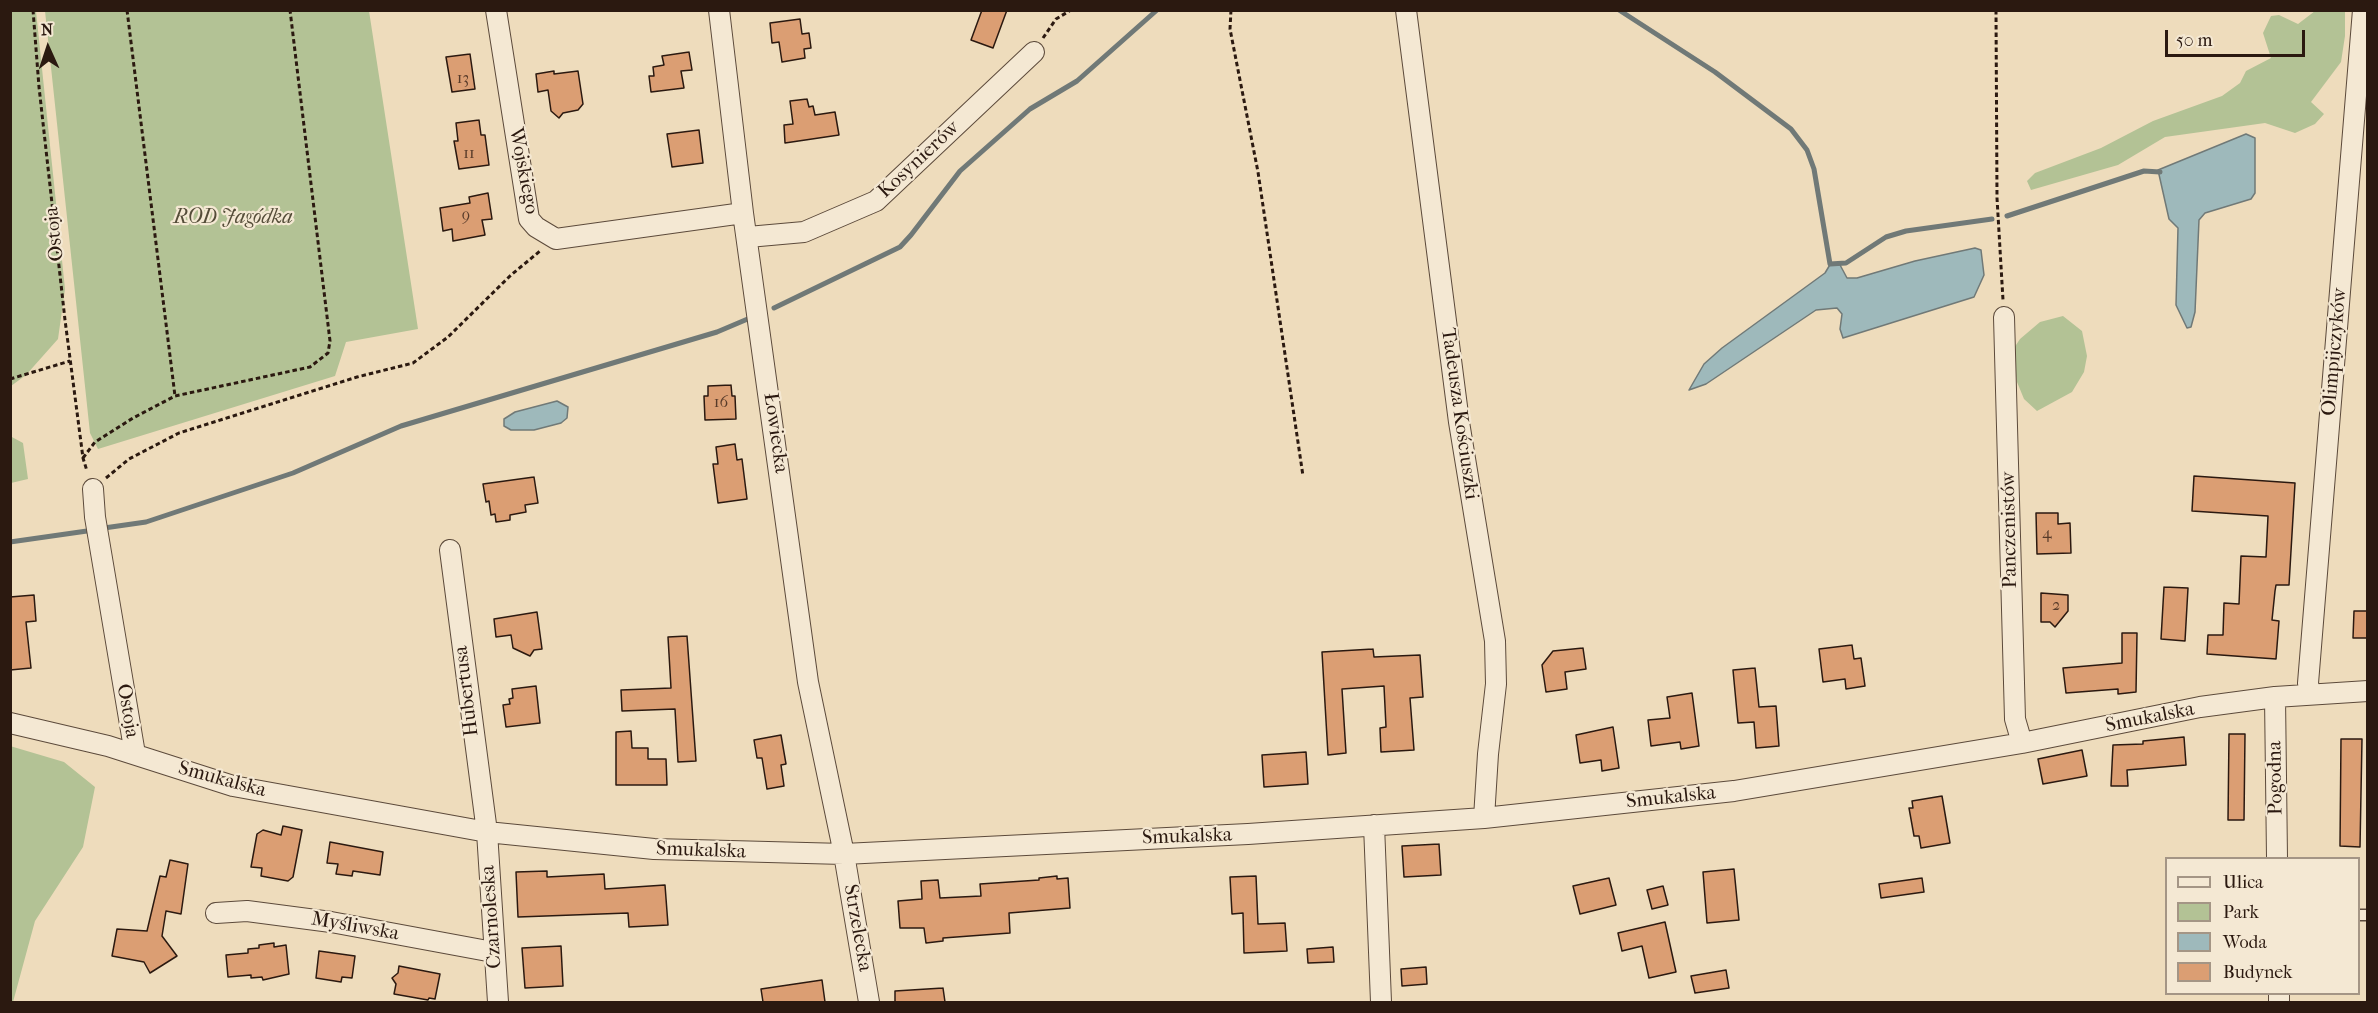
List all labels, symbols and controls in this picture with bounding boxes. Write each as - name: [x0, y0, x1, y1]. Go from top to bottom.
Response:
- north arrow: [18, 18, 78, 78]
- scale bar: [2168, 18, 2308, 56]
- text: N: [40, 20, 54, 39]
- text: 50 m: [2176, 30, 2212, 51]
- house number: 13: [457, 69, 469, 89]
- street label: Kosynierów: [873, 116, 965, 204]
- street label: Wojskiego: [503, 126, 543, 216]
- house number: 11: [463, 144, 475, 164]
- street label: Ostoja: [40, 206, 70, 262]
- park label: ROD Jagódka: [173, 206, 293, 230]
- house number: 9: [462, 206, 470, 226]
- street label: Olimpijczyków: [2317, 287, 2353, 417]
- street label: Tadeusza Kościuszki: [1435, 327, 1483, 501]
- street label: Łowiecka: [758, 391, 792, 475]
- house number: 16: [714, 393, 728, 413]
- street label: Panczenistów: [1997, 471, 2023, 589]
- house number: 4: [2042, 524, 2052, 544]
- house number: 2: [2052, 596, 2060, 616]
- street label: Hubertusa: [450, 644, 484, 738]
- street label: Ostoja: [110, 682, 144, 740]
- street label: Smukalska: [2104, 698, 2196, 738]
- street label: Pogodna: [2263, 741, 2289, 815]
- street label: Smukalska: [175, 757, 269, 803]
- street label: Smukalska: [1625, 781, 1717, 815]
- street label: Smukalska: [1142, 823, 1232, 851]
- street label: Smukalska: [656, 837, 746, 865]
- legend: [2165, 857, 2360, 995]
- street label: Czarnoleska: [476, 864, 508, 970]
- text: Ulica: [2223, 872, 2263, 893]
- street label: Strzelecka: [838, 883, 876, 973]
- text: Park: [2223, 902, 2259, 923]
- street label: Myśliwska: [309, 907, 401, 947]
- text: Woda: [2223, 932, 2267, 953]
- text: Budynek: [2223, 962, 2292, 983]

